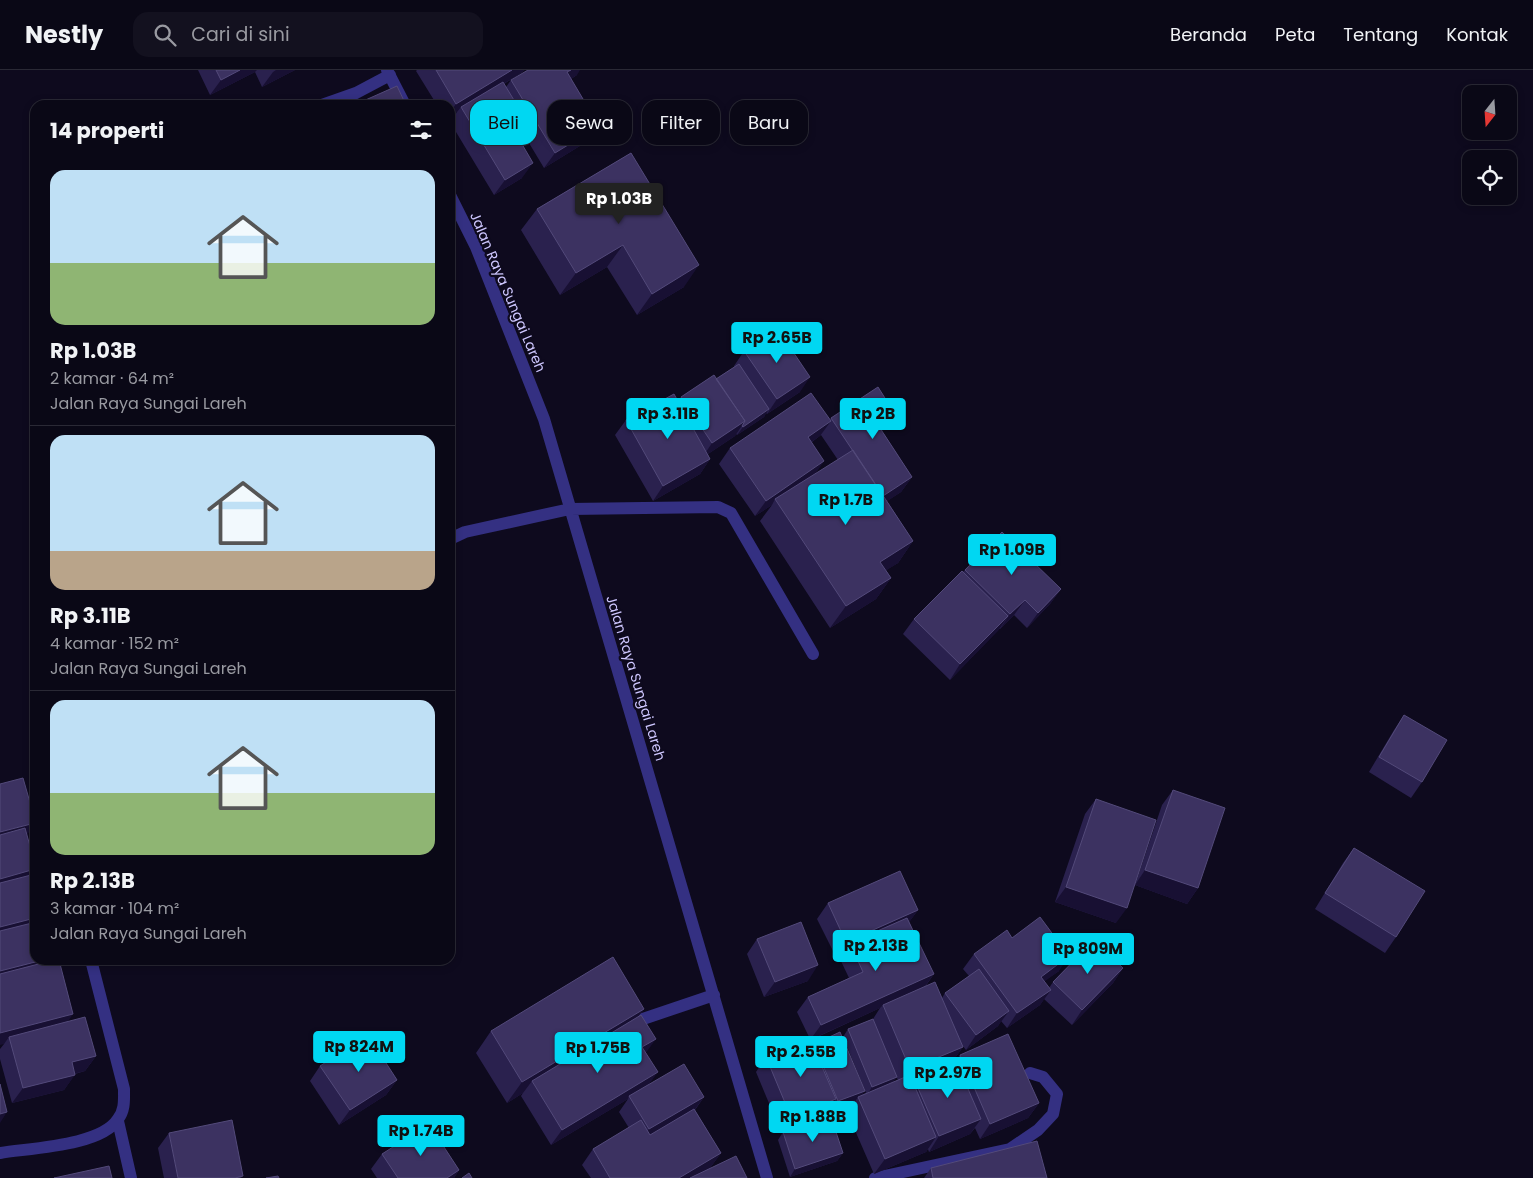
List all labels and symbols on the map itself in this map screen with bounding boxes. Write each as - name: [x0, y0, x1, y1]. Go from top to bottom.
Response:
- north arrow: [1462, 85, 1518, 140]
- pin: Rp 1.03B: [567, 182, 671, 225]
- street label: Jalan Raya Sungai Lareh: [465, 209, 551, 375]
- pin: Rp 2.65B: [725, 322, 829, 364]
- pin: Rp 3.11B: [616, 398, 720, 440]
- pin: Rp 2B: [838, 398, 908, 440]
- pin: Rp 1.7B: [800, 484, 892, 526]
- pin: Rp 1.09B: [960, 534, 1064, 576]
- street label: Jalan Raya Sungai Lareh: [601, 593, 671, 763]
- pin: Rp 2.13B: [824, 930, 928, 972]
- pin: Rp 809M: [1042, 932, 1134, 975]
- pin: Rp 824M: [313, 1030, 405, 1073]
- pin: Rp 1.75B: [546, 1032, 650, 1074]
- pin: Rp 2.55B: [749, 1036, 853, 1078]
- pin: Rp 2.97B: [896, 1056, 1000, 1099]
- pin: Rp 1.88B: [761, 1100, 865, 1143]
- pin: Rp 1.74B: [369, 1114, 473, 1157]

